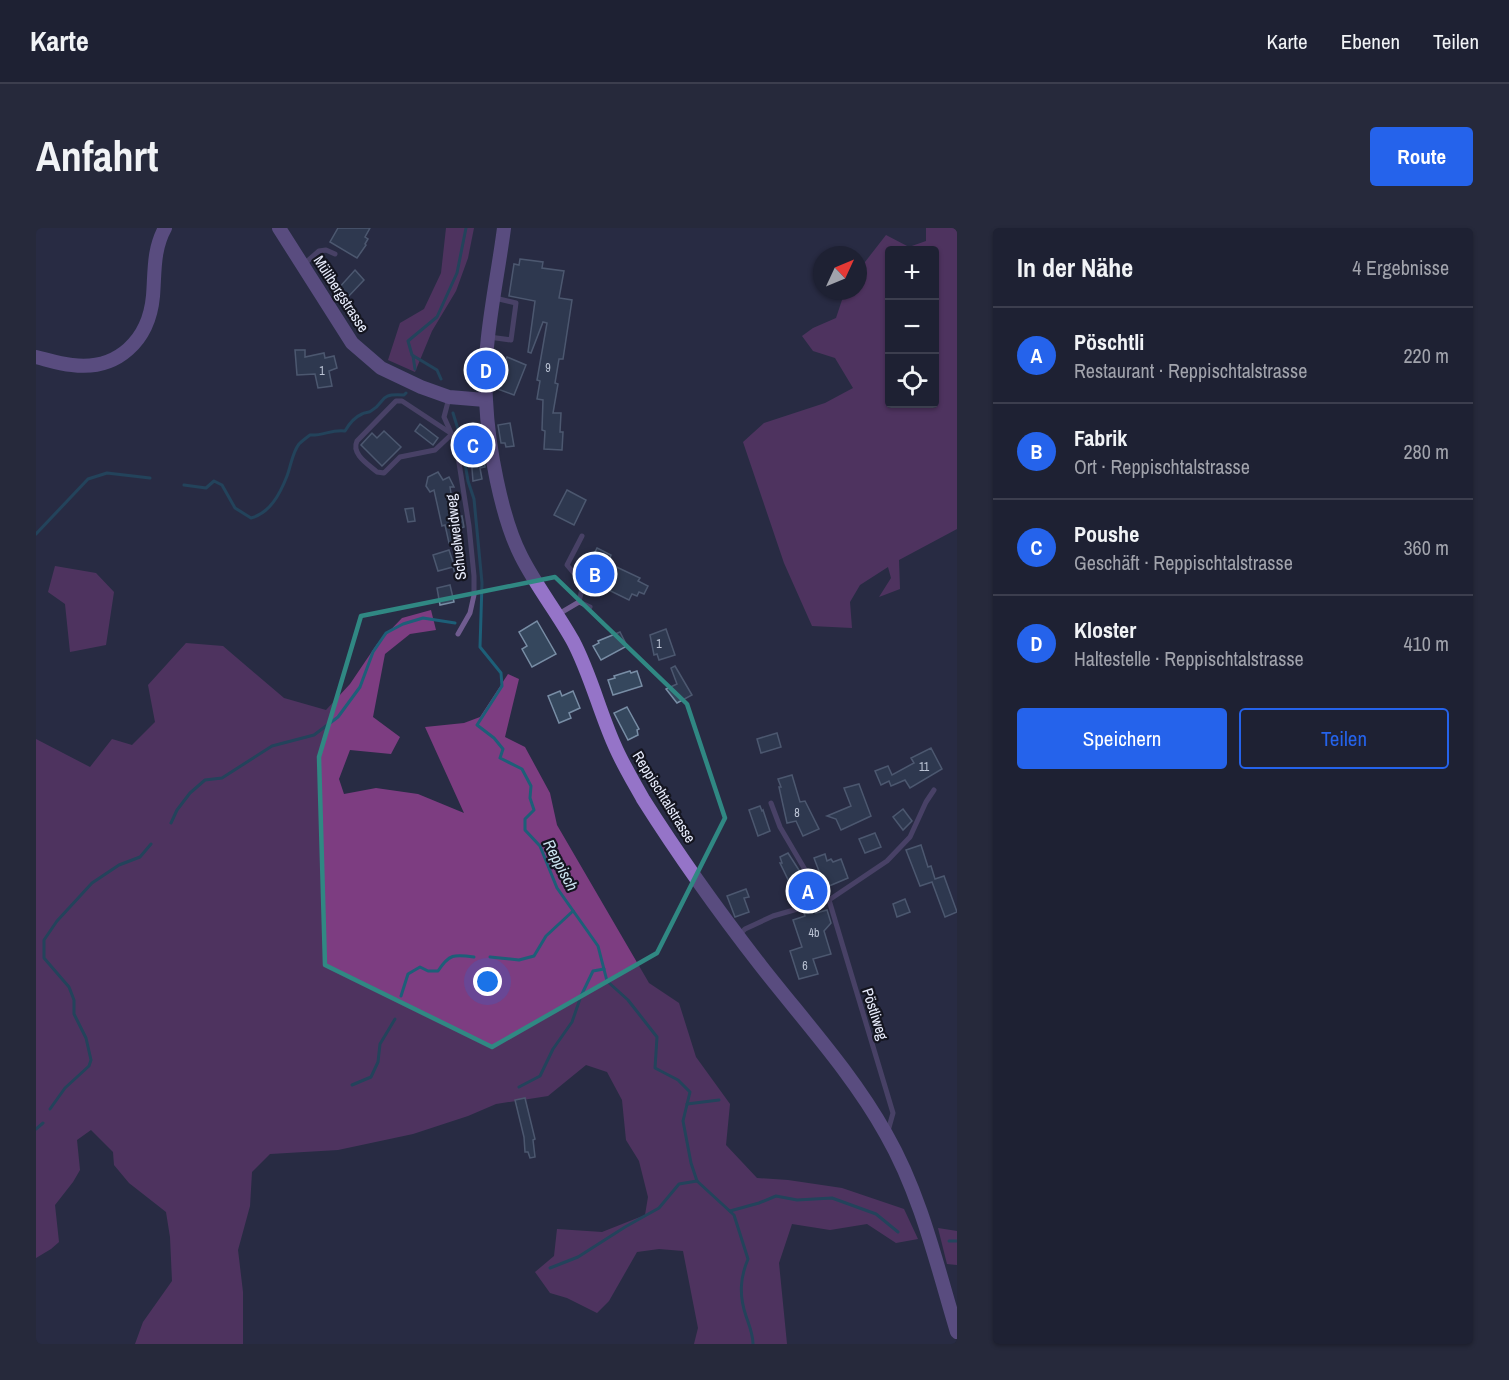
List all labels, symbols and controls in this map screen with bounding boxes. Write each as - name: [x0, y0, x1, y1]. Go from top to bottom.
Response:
- text: Karte: [30, 22, 89, 60]
- text: Karte: [1267, 27, 1308, 56]
- text: Ebenen: [1341, 27, 1400, 56]
- text: Teilen: [1433, 27, 1479, 56]
- button: Route: [1370, 127, 1473, 186]
- text: Anfahrt: [36, 128, 158, 184]
- north arrow: [813, 246, 867, 300]
- map controls: [885, 246, 939, 408]
- button: +: [885, 246, 939, 300]
- text: In der Nähe: [1017, 250, 1133, 285]
- street label: Mülibergstrasse: [309, 251, 374, 336]
- text: 4 Ergebnisse: [1352, 254, 1449, 281]
- button: −: [885, 300, 939, 354]
- text: Pöschtli: [1074, 327, 1144, 357]
- text: A: [1031, 342, 1042, 369]
- text: 220 m: [1403, 342, 1449, 369]
- pin: D: [466, 348, 506, 392]
- button: locate: [885, 354, 939, 408]
- text: Restaurant · Reppischtalstrasse: [1074, 357, 1307, 384]
- house number: 9: [545, 360, 551, 376]
- house number: 1: [319, 363, 325, 379]
- pin: C: [454, 422, 492, 468]
- text: Fabrik: [1074, 423, 1127, 453]
- text: B: [1031, 438, 1042, 465]
- text: 280 m: [1403, 438, 1449, 465]
- text: Ort · Reppischtalstrasse: [1074, 453, 1250, 480]
- street label: Schuelweidweg: [440, 493, 471, 581]
- text: Poushe: [1074, 519, 1139, 549]
- text: C: [1031, 534, 1042, 561]
- text: 360 m: [1403, 534, 1449, 561]
- text: Geschäft · Reppischtalstrasse: [1074, 549, 1293, 576]
- pin: B: [576, 552, 614, 596]
- text: Kloster: [1074, 615, 1136, 645]
- text: D: [1031, 630, 1042, 657]
- text: 410 m: [1403, 630, 1449, 657]
- house number: 1: [656, 636, 662, 652]
- text: Haltestelle · Reppischtalstrasse: [1074, 645, 1304, 672]
- button: Speichern: [1017, 708, 1227, 769]
- button: Teilen: [1239, 708, 1449, 769]
- street label: Reppischtalstrasse: [628, 747, 701, 847]
- house number: 11: [919, 759, 930, 775]
- house number: 8: [794, 805, 800, 821]
- water label: Reppisch: [538, 835, 584, 895]
- pin: A: [788, 868, 828, 914]
- house number: 4b: [809, 925, 819, 941]
- house number: 6: [802, 958, 808, 974]
- your location: [473, 967, 502, 996]
- street label: Pöstliweg: [857, 985, 894, 1043]

